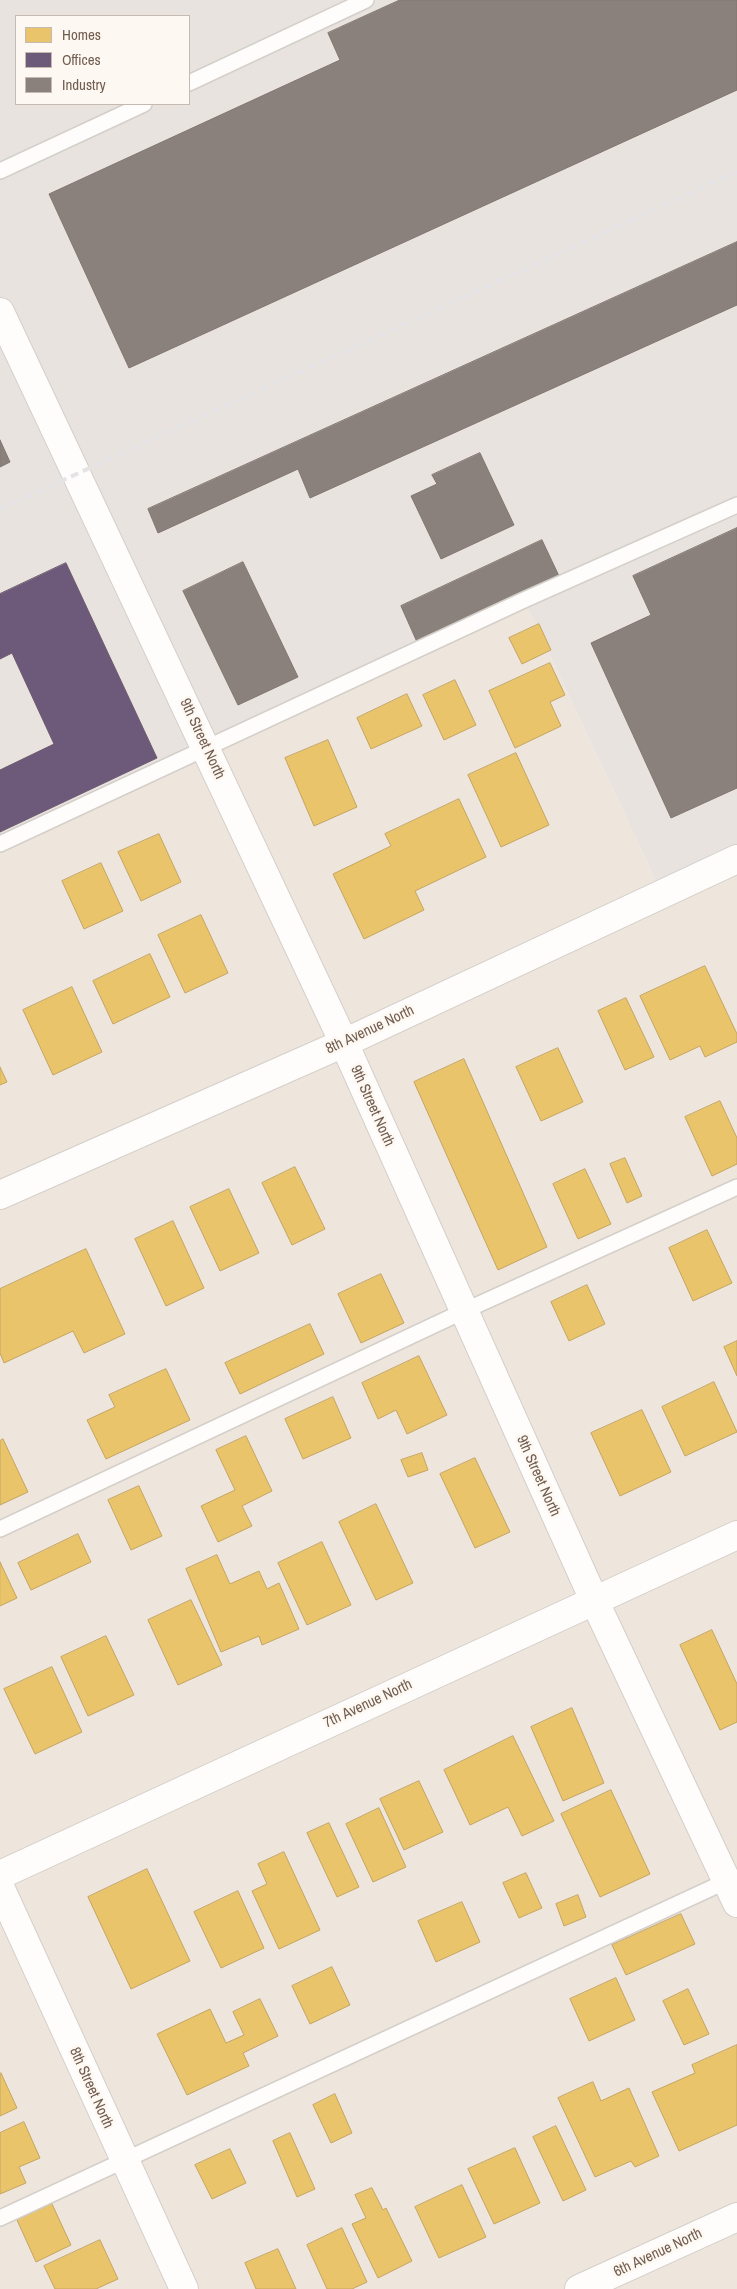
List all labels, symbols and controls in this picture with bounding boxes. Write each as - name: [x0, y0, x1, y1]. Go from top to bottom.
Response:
- legend: [15, 15, 190, 105]
- text: Homes: [62, 24, 101, 45]
- text: Offices: [62, 49, 101, 70]
- text: Industry: [62, 74, 106, 95]
- street label: 9th Street North: [175, 696, 229, 782]
- street label: 8th Avenue North: [323, 1002, 417, 1058]
- street label: 9th Street North: [346, 1063, 398, 1149]
- street label: 9th Street North: [512, 1433, 564, 1519]
- street label: 7th Avenue North: [321, 1676, 415, 1732]
- street label: 8th Street North: [65, 2045, 117, 2131]
- street label: 6th Avenue North: [611, 2225, 705, 2281]

